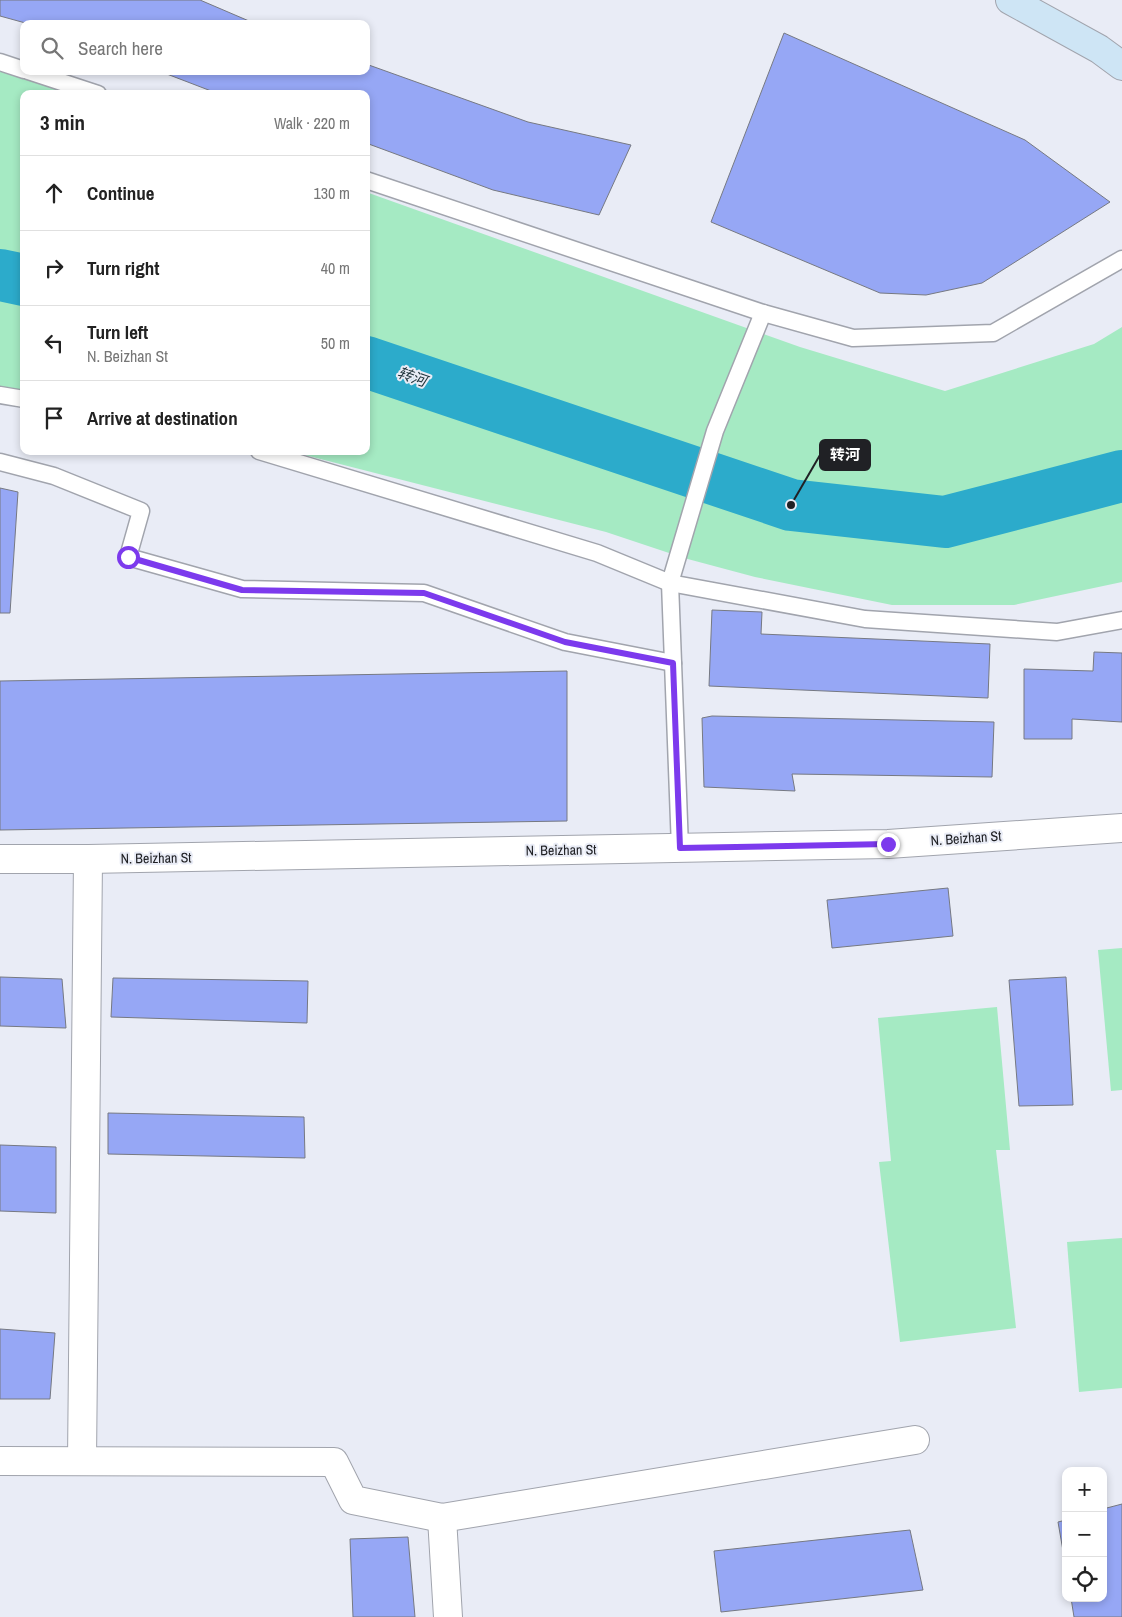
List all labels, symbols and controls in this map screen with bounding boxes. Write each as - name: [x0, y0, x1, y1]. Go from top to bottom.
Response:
- search box: [20, 20, 370, 75]
- icon: search: [38, 34, 66, 62]
- text: Search here: [78, 35, 163, 61]
- text: 3 min: [40, 108, 85, 137]
- text: Walk · 220 m: [274, 112, 350, 134]
- icon: ahead: [40, 179, 68, 207]
- text: Continue: [87, 180, 155, 206]
- text: 130 m: [314, 182, 350, 204]
- icon: right: [40, 254, 68, 282]
- text: Turn right: [87, 255, 159, 281]
- text: 40 m: [321, 257, 350, 279]
- text: Turn left: [87, 319, 148, 345]
- icon: left: [40, 329, 68, 357]
- text: 50 m: [321, 332, 350, 354]
- text: N. Beizhan St: [87, 345, 168, 367]
- water label: 转河: [395, 362, 433, 392]
- icon: arrive: [40, 404, 68, 432]
- text: Arrive at destination: [87, 405, 238, 431]
- callout: 转河: [820, 440, 870, 470]
- text: 转河: [830, 444, 860, 465]
- route start: [117, 546, 140, 569]
- street label: N. Beizhan St: [930, 827, 1002, 849]
- route end: [877, 833, 900, 856]
- street label: N. Beizhan St: [525, 840, 597, 860]
- street label: N. Beizhan St: [120, 848, 192, 868]
- map controls: [1062, 1467, 1107, 1602]
- button: +: [1062, 1467, 1107, 1512]
- button: −: [1062, 1512, 1107, 1557]
- button: locate: [1062, 1557, 1107, 1602]

